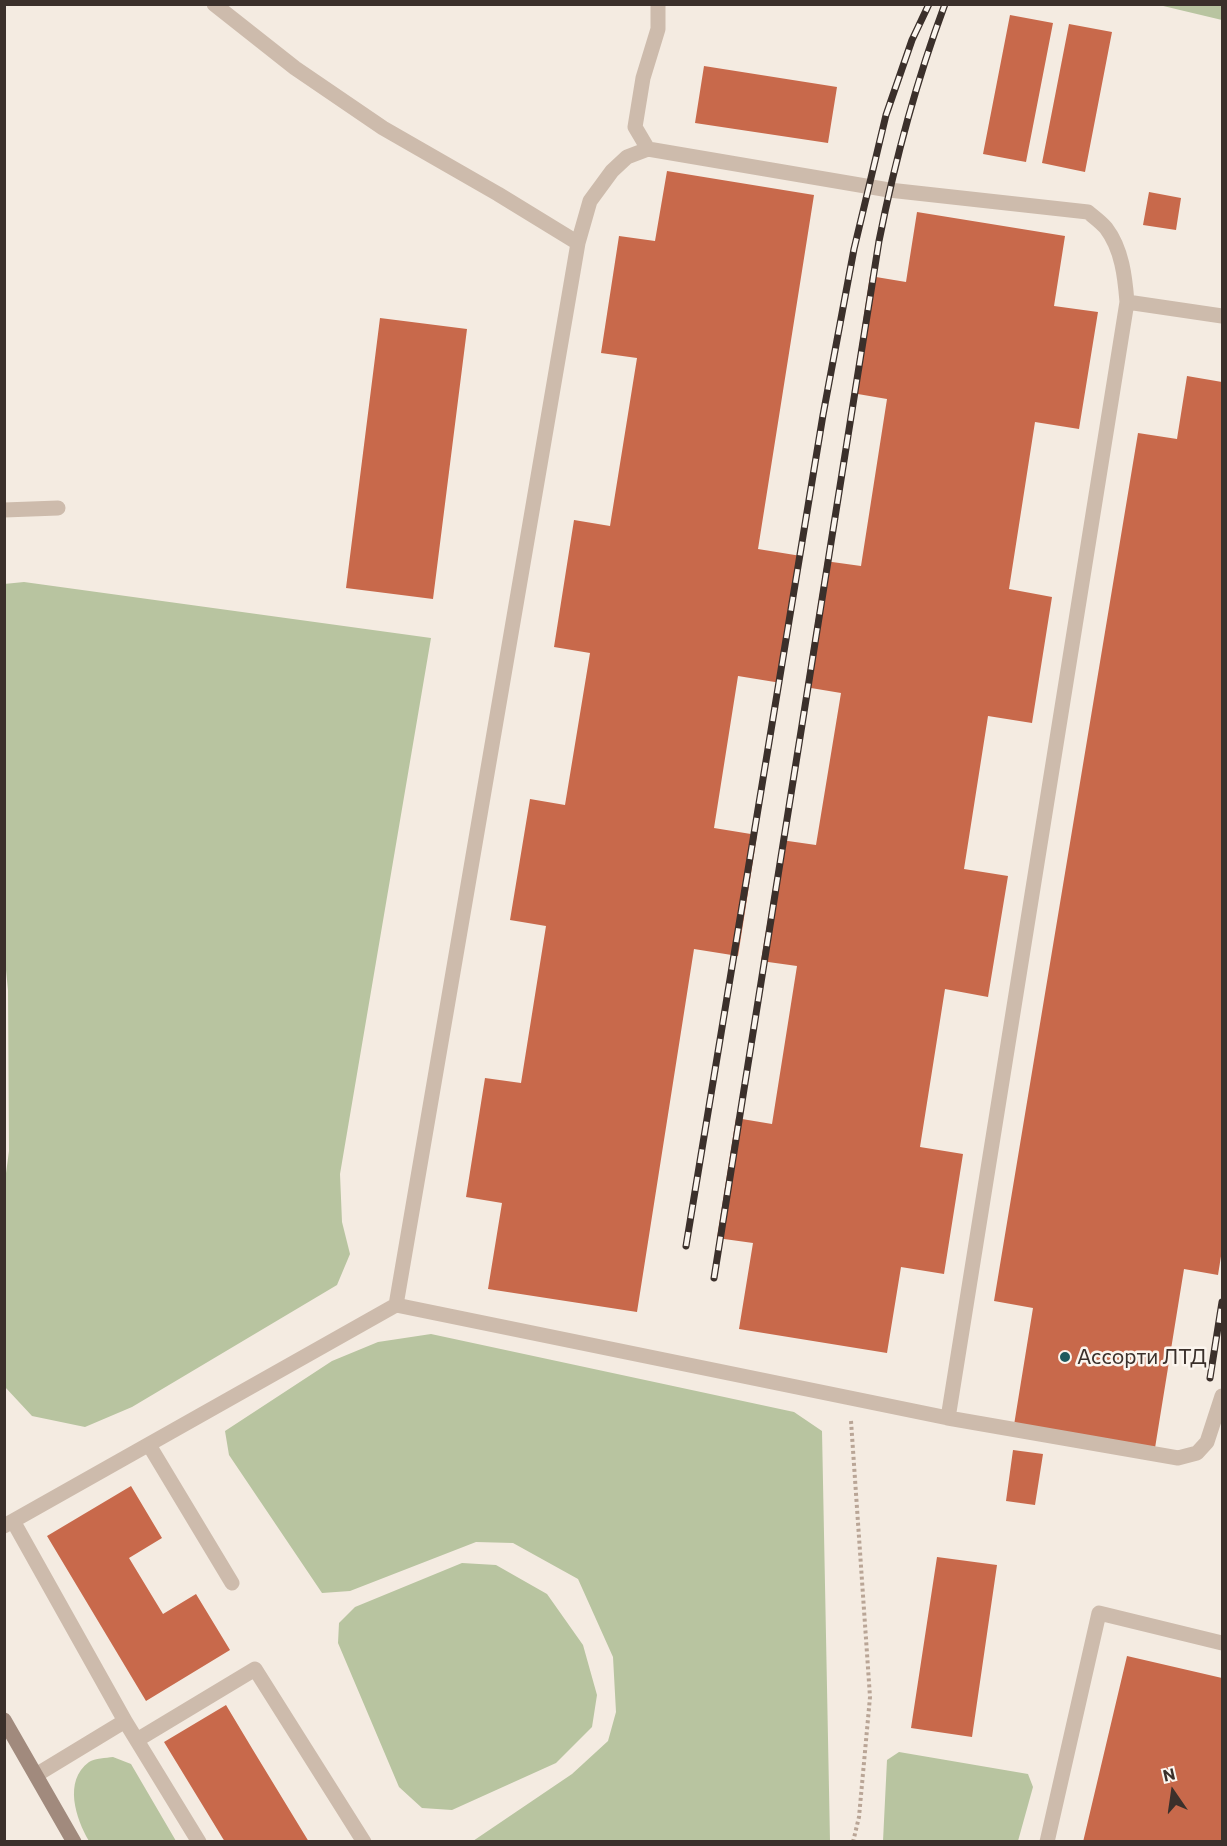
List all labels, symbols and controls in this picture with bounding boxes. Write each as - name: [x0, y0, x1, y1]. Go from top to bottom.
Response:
- place label: Ассорти ЛТД: [1077, 1344, 1207, 1370]
- marker: Ассорти ЛТД: [1058, 1350, 1072, 1364]
- north arrow: [1143, 1762, 1203, 1822]
- text: N: [1161, 1763, 1177, 1785]

